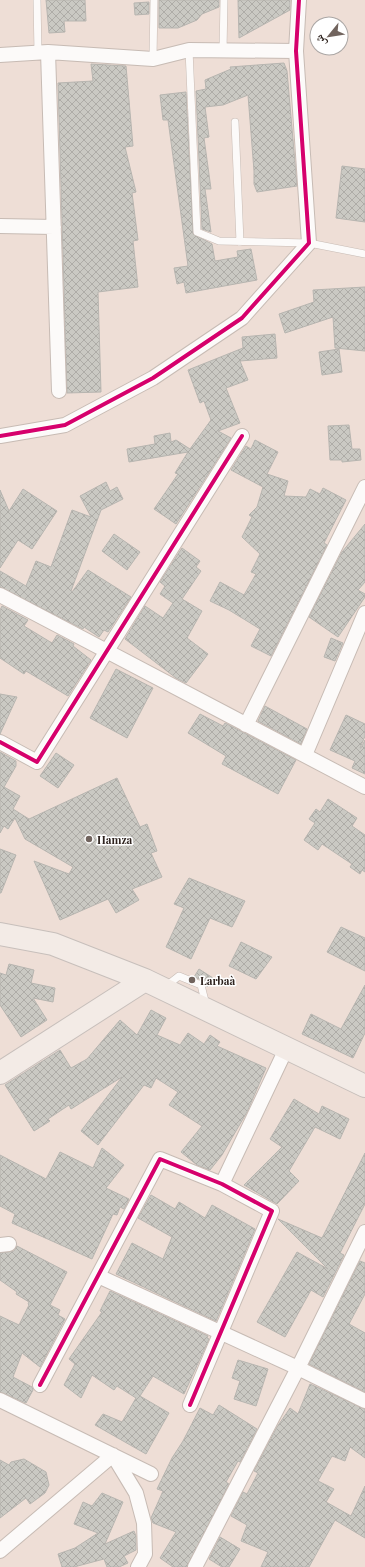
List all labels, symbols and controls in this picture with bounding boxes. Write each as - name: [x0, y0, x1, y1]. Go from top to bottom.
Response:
- north arrow: [309, 16, 349, 56]
- text: ش: [310, 32, 330, 50]
- place label: Hamza: [97, 832, 133, 847]
- marker: Hamza: [84, 834, 94, 844]
- place label: Larbaà: [200, 973, 235, 988]
- marker: Larbaà: [187, 975, 197, 985]

